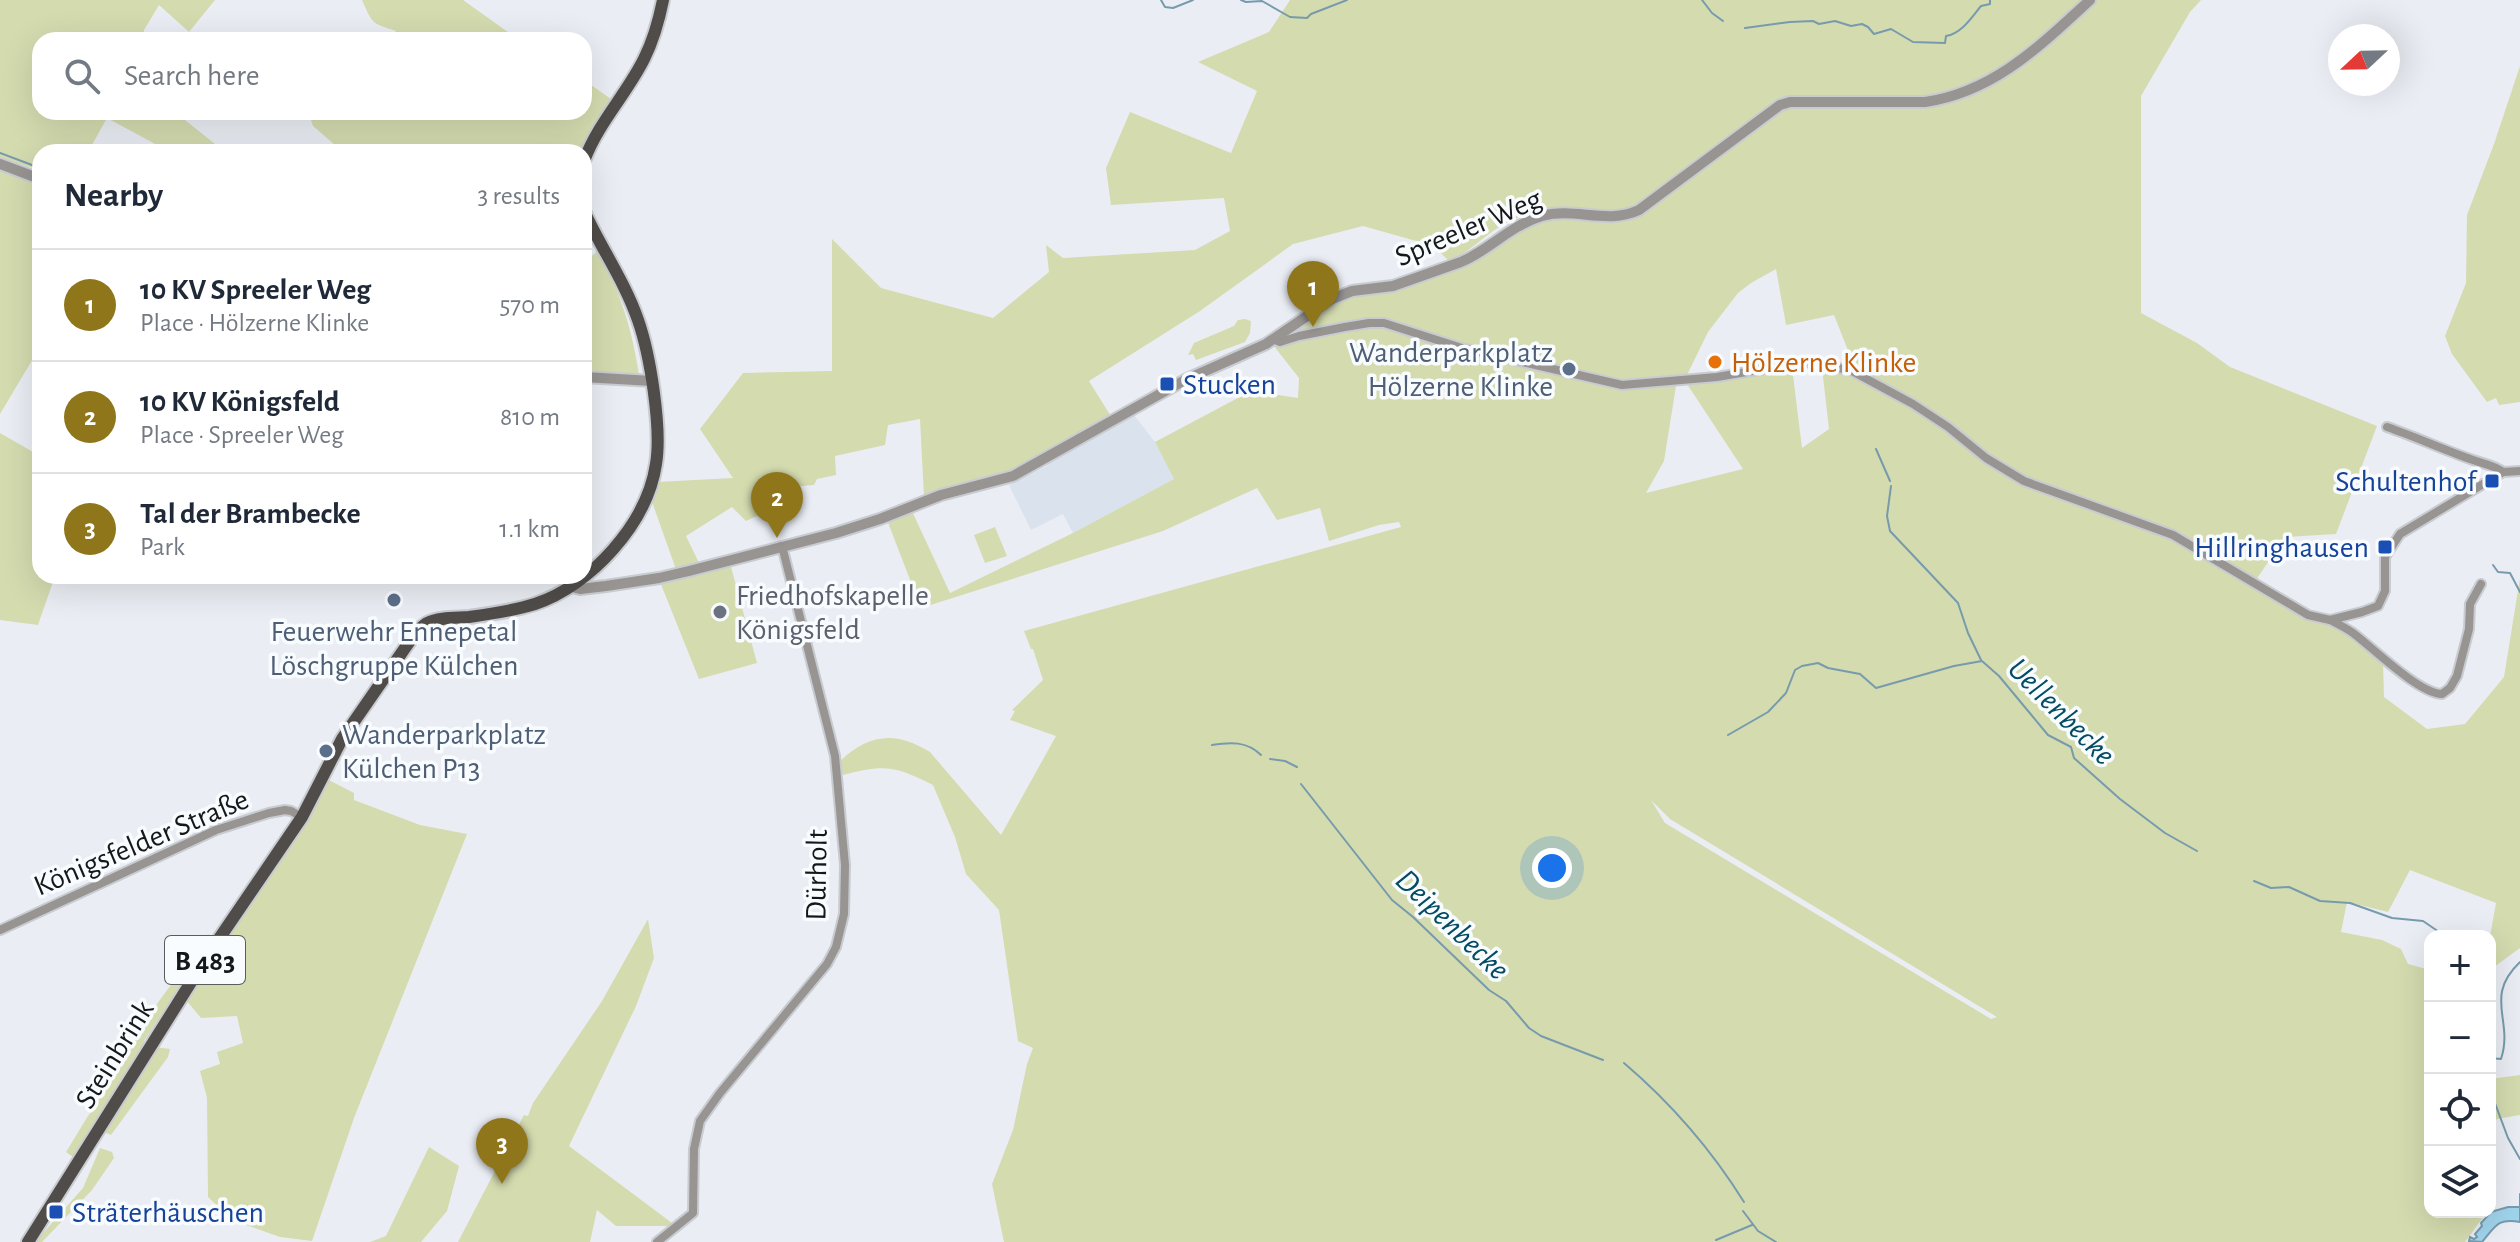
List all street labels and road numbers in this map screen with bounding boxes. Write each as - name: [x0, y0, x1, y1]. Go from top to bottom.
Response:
- street label: Spreeler Weg: [1391, 183, 1546, 272]
- street label: Königsfelder Straße: [30, 784, 253, 902]
- street label: Dürholt: [801, 829, 833, 921]
- road number: B 483: [165, 936, 245, 984]
- street label: Steinbrink: [70, 995, 160, 1114]

